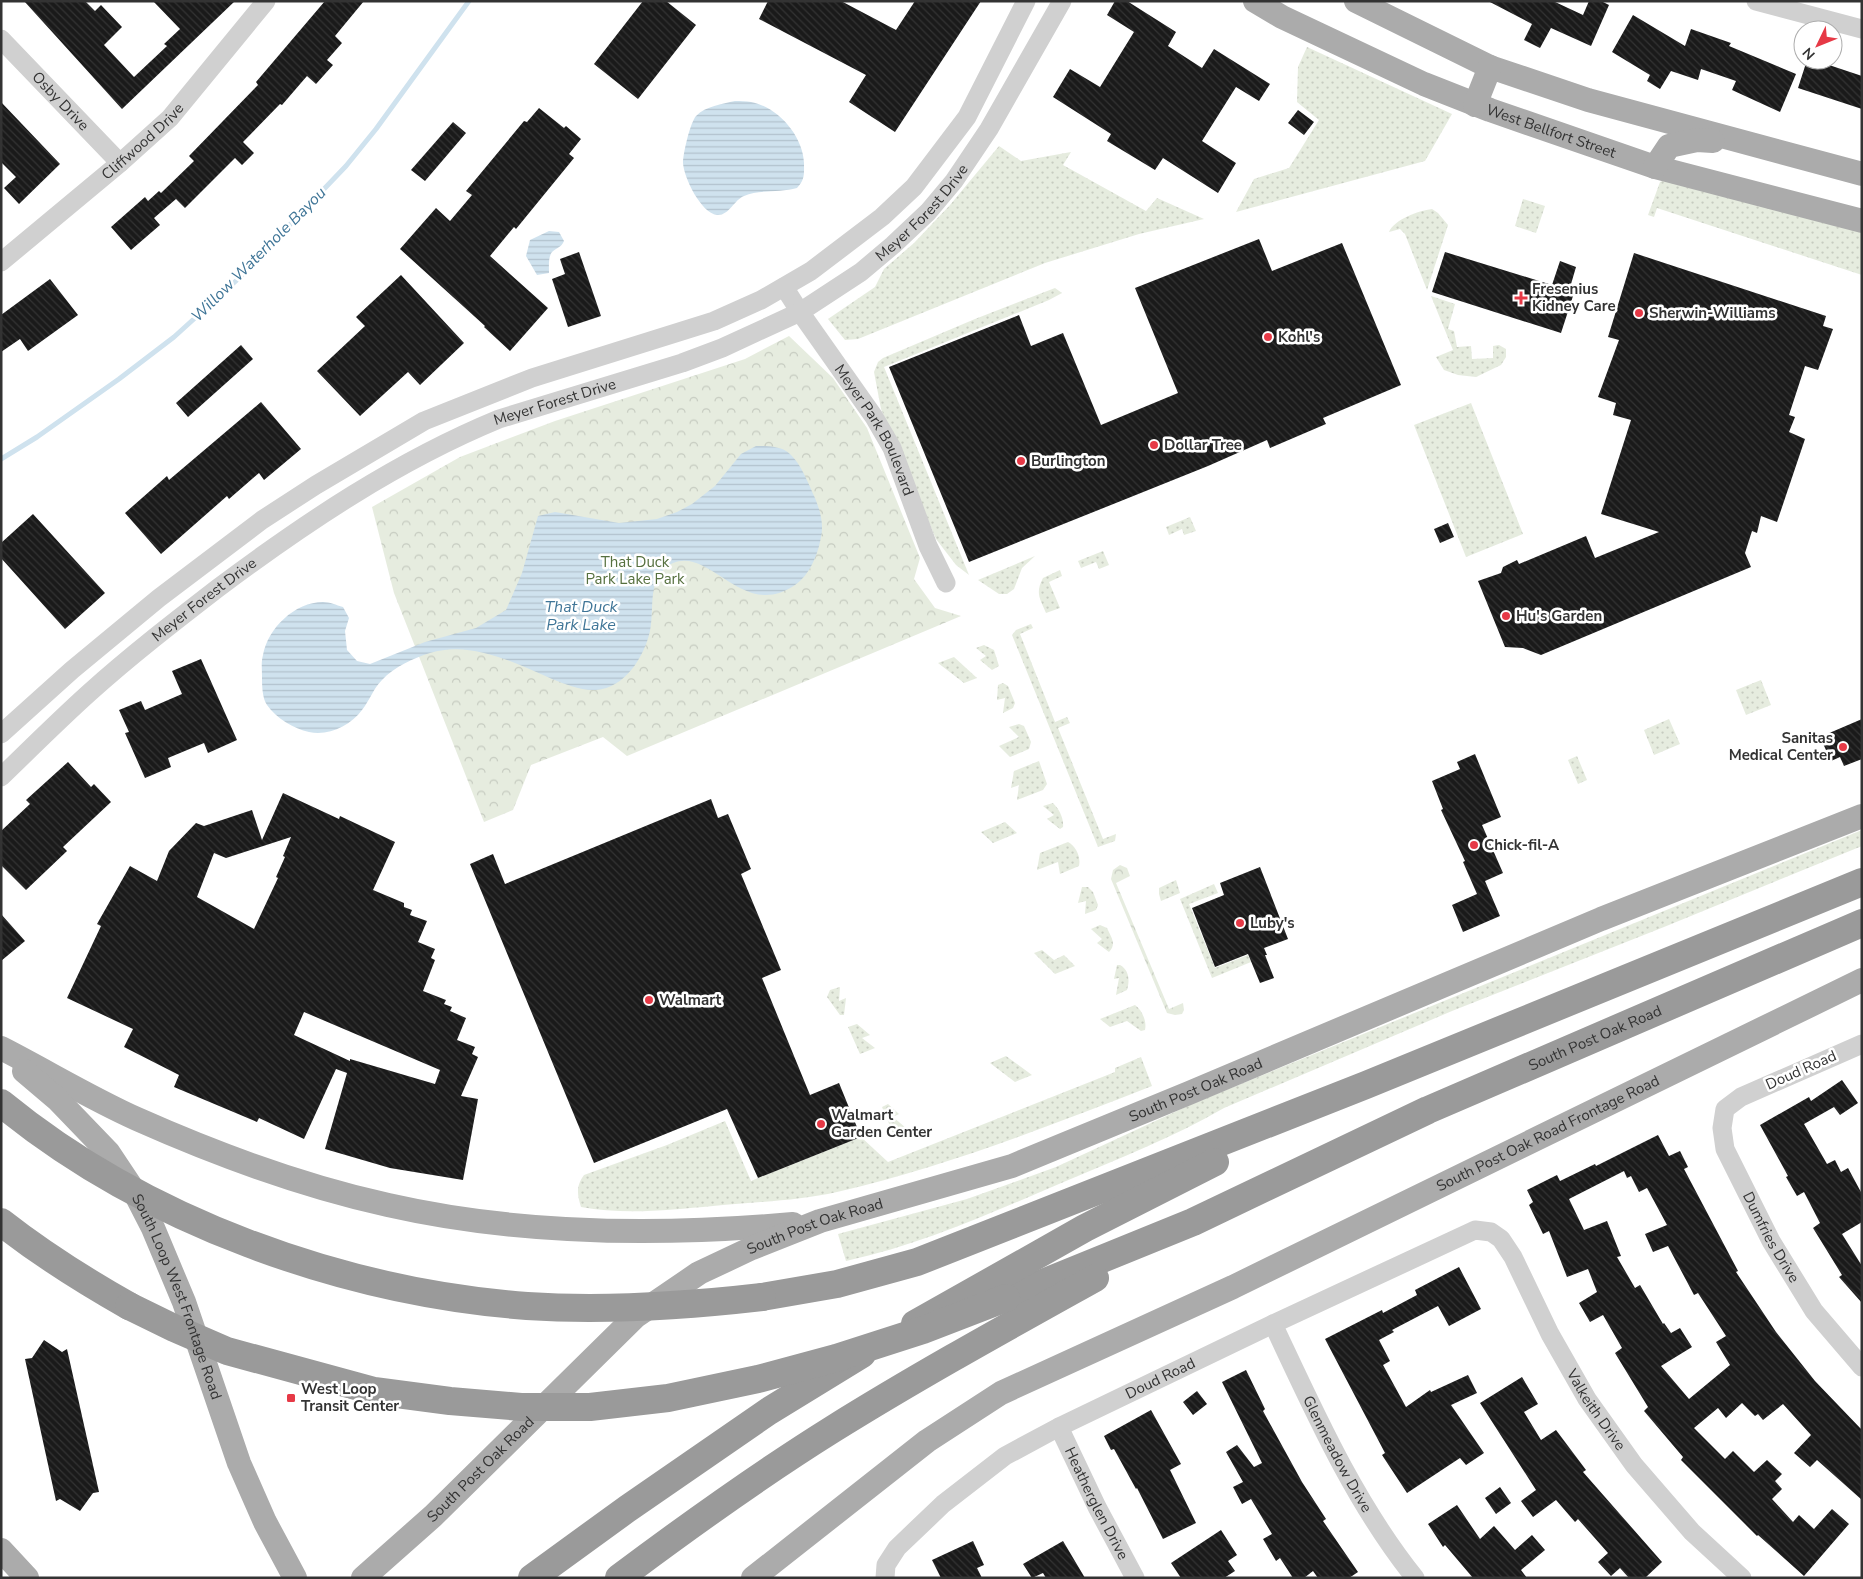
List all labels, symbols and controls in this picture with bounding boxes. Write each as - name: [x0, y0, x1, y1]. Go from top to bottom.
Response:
- north arrow: [1793, 20, 1843, 70]
- text: N: [1798, 43, 1819, 64]
- street label: Osby Drive: [28, 67, 94, 135]
- street label: Cliffwood Drive: [97, 99, 188, 184]
- street label: West Bellfort Street: [1484, 99, 1619, 163]
- street label: Meyer Forest Drive: [871, 160, 973, 266]
- water label: Willow Waterhole Bayou: [186, 182, 331, 327]
- place label: Fresenius Kidney Care: [1532, 279, 1616, 316]
- marker: Fresenius Kidney Care: [1514, 291, 1528, 305]
- place label: Sherwin-Williams: [1649, 303, 1775, 323]
- marker: Sherwin-Williams: [1633, 307, 1645, 319]
- place label: Kohl's: [1278, 327, 1320, 347]
- marker: Kohl's: [1262, 331, 1274, 343]
- street label: Meyer Park Boulevard: [830, 360, 919, 498]
- street label: Meyer Forest Drive: [491, 374, 618, 430]
- place label: Dollar Tree: [1164, 435, 1242, 455]
- marker: Dollar Tree: [1148, 439, 1160, 451]
- place label: Burlington: [1031, 451, 1105, 471]
- marker: Burlington: [1015, 455, 1027, 467]
- park label: That Duck Park Lake Park: [585, 552, 685, 589]
- street label: Meyer Forest Drive: [148, 553, 260, 646]
- water label: That Duck Park Lake: [544, 596, 619, 636]
- place label: Hu's Garden: [1516, 606, 1602, 626]
- marker: Hu's Garden: [1500, 610, 1512, 622]
- place label: Sanitas Medical Center: [1729, 728, 1833, 765]
- marker: Sanitas Medical Center: [1837, 741, 1849, 753]
- place label: Chick-fil-A: [1484, 835, 1560, 855]
- marker: Chick-fil-A: [1468, 839, 1480, 851]
- place label: Luby's: [1250, 913, 1295, 933]
- marker: Luby's: [1234, 917, 1246, 929]
- place label: Walmart: [659, 990, 721, 1010]
- marker: Walmart: [643, 994, 655, 1006]
- street label: South Post Oak Road: [1525, 1001, 1665, 1076]
- street label: Doud Road: [1762, 1046, 1840, 1094]
- street label: South Post Oak Road: [1126, 1053, 1266, 1127]
- street label: South Post Oak Road Frontage Road: [1433, 1070, 1663, 1196]
- place label: Walmart Garden Center: [831, 1105, 932, 1142]
- marker: Walmart Garden Center: [815, 1118, 827, 1130]
- street label: Dumfries Drive: [1738, 1188, 1804, 1286]
- street label: South Loop West Frontage Road: [127, 1190, 227, 1402]
- street label: South Post Oak Road: [743, 1193, 885, 1259]
- street label: Doud Road: [1122, 1353, 1199, 1404]
- street label: Valkeith Drive: [1561, 1364, 1630, 1454]
- place label: West Loop Transit Center: [301, 1379, 399, 1416]
- marker: West Loop Transit Center: [285, 1392, 297, 1404]
- street label: Glenmeadow Drive: [1298, 1392, 1377, 1516]
- street label: South Post Oak Road: [423, 1412, 538, 1527]
- street label: Heatherglen Drive: [1060, 1444, 1133, 1563]

